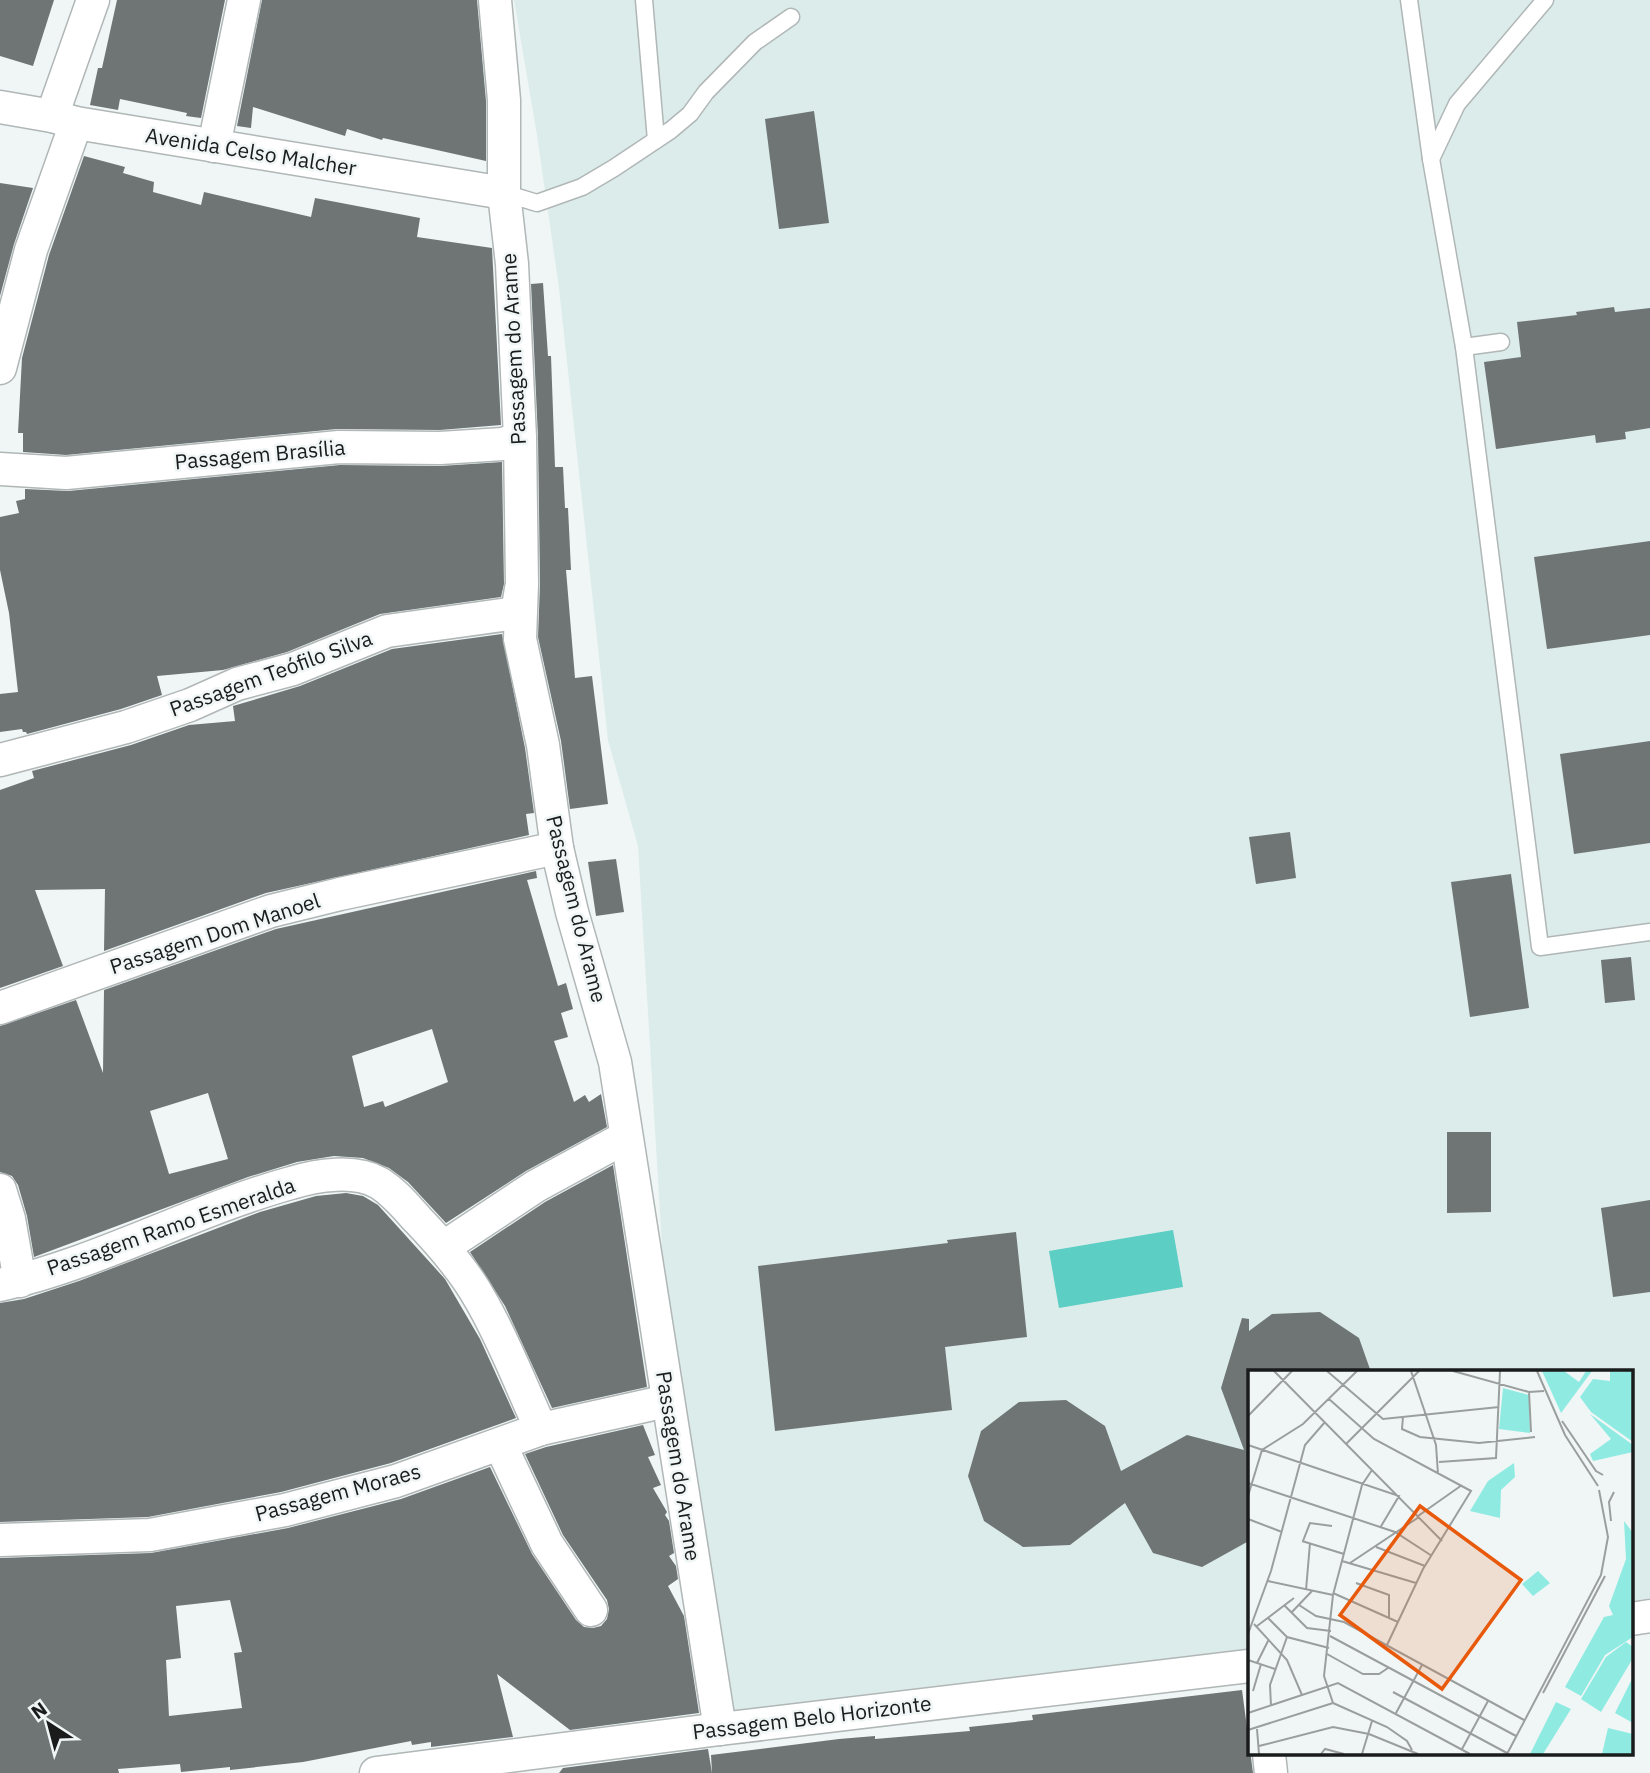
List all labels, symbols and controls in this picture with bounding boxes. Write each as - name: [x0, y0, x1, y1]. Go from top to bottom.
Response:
- street label: Avenida Celso Malcher: [144, 121, 359, 182]
- street label: Passagem do Arame: [494, 252, 532, 446]
- street label: Passagem Brasília: [173, 433, 346, 475]
- street label: Passagem Teófilo Silva: [166, 623, 376, 723]
- street label: Passagem do Arame: [540, 812, 614, 1005]
- street label: Passagem Dom Manoel: [106, 886, 324, 980]
- street label: Passagem Ramo Esmeralda: [43, 1170, 299, 1282]
- street label: Passagem do Arame: [650, 1369, 708, 1563]
- inset map: [1248, 1370, 1632, 1756]
- street label: Passagem Moraes: [252, 1456, 424, 1528]
- street label: Passagem Belo Horizonte: [691, 1688, 933, 1746]
- north arrow: [14, 1689, 84, 1759]
- text: N: [26, 1696, 52, 1724]

